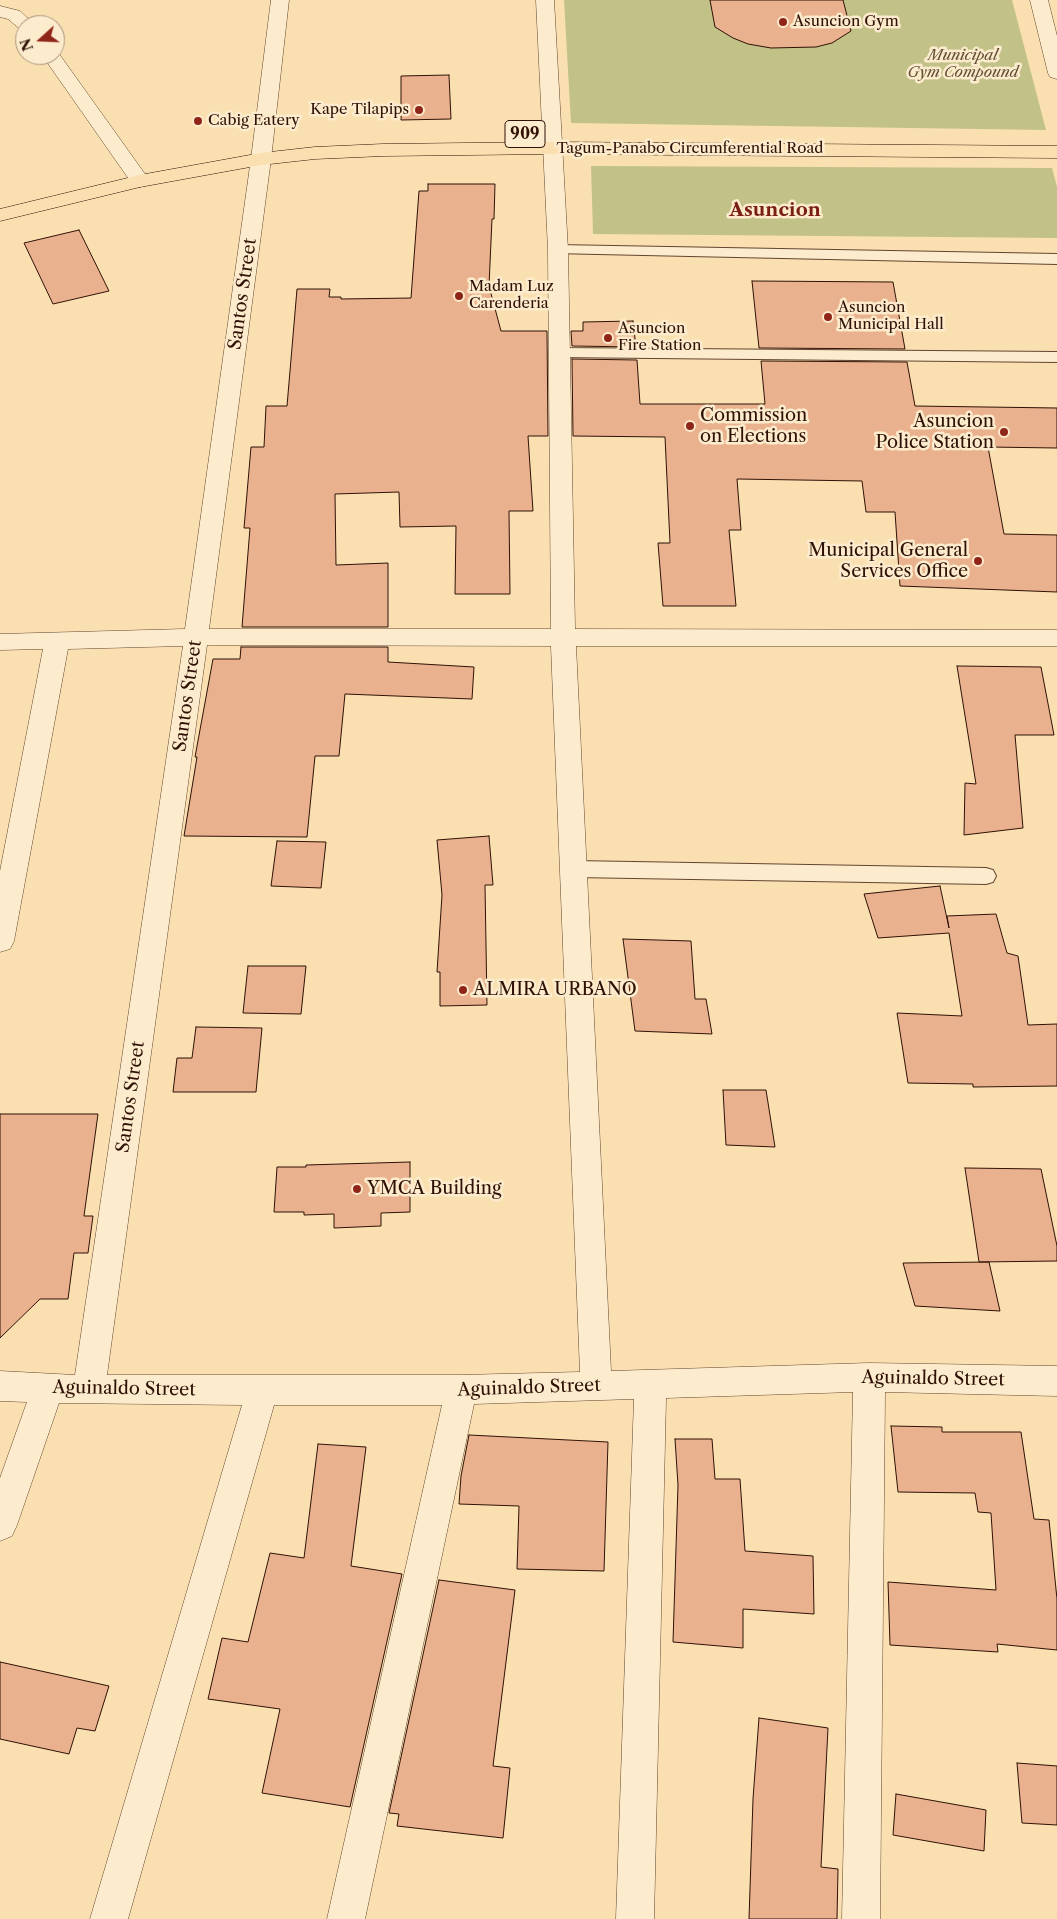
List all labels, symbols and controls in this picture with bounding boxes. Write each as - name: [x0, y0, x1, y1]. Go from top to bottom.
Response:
- place label: Asuncion Gym: [793, 13, 899, 31]
- north arrow: [15, 15, 65, 65]
- marker: Asuncion Gym: [777, 16, 789, 28]
- text: N: [16, 36, 37, 54]
- park label: Municipal Gym Compound: [908, 47, 1018, 82]
- place label: Kape Tilapips: [310, 101, 409, 119]
- marker: Kape Tilapips: [413, 104, 425, 116]
- place label: Cabig Eatery: [208, 112, 300, 130]
- marker: Cabig Eatery: [192, 115, 204, 127]
- road number: 909: [505, 120, 545, 148]
- street label: Tagum-Panabo Circumferential Road: [557, 140, 823, 158]
- district label: Asuncion: [729, 200, 821, 222]
- street label: Santos Street: [224, 237, 262, 351]
- place label: Madam Luz Carenderia: [469, 278, 554, 313]
- marker: Madam Luz Carenderia: [453, 290, 465, 302]
- place label: Asuncion Municipal Hall: [838, 299, 944, 334]
- marker: Asuncion Municipal Hall: [822, 311, 834, 323]
- place label: Asuncion Fire Station: [618, 320, 701, 355]
- marker: Asuncion Fire Station: [602, 332, 614, 344]
- place label: Commission on Elections: [700, 405, 807, 448]
- place label: Asuncion Police Station: [876, 411, 994, 454]
- marker: Commission on Elections: [684, 420, 696, 432]
- marker: Asuncion Police Station: [998, 426, 1010, 438]
- place label: Municipal General Services Office: [808, 540, 968, 582]
- marker: Municipal General Services Office: [972, 555, 984, 567]
- street label: Santos Street: [169, 639, 207, 753]
- place label: ALMIRA URBANO: [473, 979, 637, 1001]
- marker: ALMIRA URBANO: [457, 984, 469, 996]
- street label: Santos Street: [112, 1040, 150, 1154]
- place label: YMCA Building: [367, 1178, 501, 1200]
- marker: YMCA Building: [351, 1183, 363, 1195]
- street label: Aguinaldo Street: [861, 1367, 1005, 1391]
- street label: Aguinaldo Street: [457, 1375, 601, 1401]
- street label: Aguinaldo Street: [52, 1377, 196, 1401]

